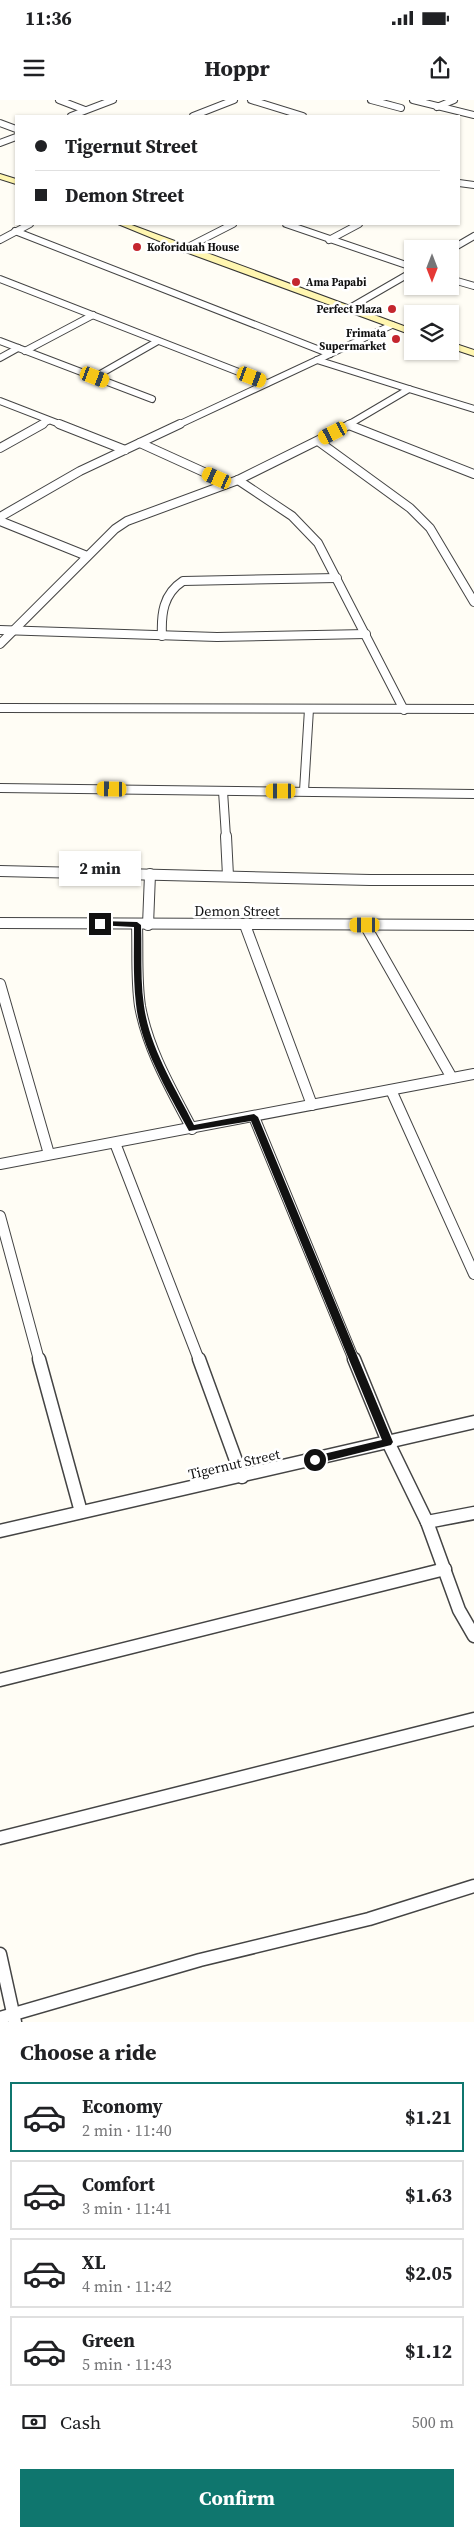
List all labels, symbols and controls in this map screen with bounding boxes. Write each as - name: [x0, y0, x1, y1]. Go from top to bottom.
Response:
- text: 11:36: [25, 5, 72, 31]
- text: Hoppr: [204, 53, 270, 83]
- icon: menu: [20, 54, 48, 82]
- icon: share: [426, 54, 454, 82]
- text: Tigernut Street: [65, 133, 198, 159]
- text: Demon Street: [65, 182, 184, 208]
- place label: Koforiduah House: [147, 240, 239, 255]
- north arrow: [404, 240, 459, 295]
- map controls: [404, 240, 459, 360]
- marker: Koforiduah House: [131, 241, 143, 253]
- place label: Ama Papabi: [306, 275, 367, 290]
- marker: Ama Papabi: [290, 276, 302, 288]
- place label: Perfect Plaza: [316, 302, 382, 317]
- marker: Perfect Plaza: [386, 303, 398, 315]
- button: layers: [404, 305, 459, 360]
- place label: Frimata Supermarket: [319, 326, 387, 354]
- marker: Frimata Supermarket: [390, 333, 402, 345]
- car: [78, 365, 111, 389]
- car: [235, 365, 268, 389]
- car: [316, 420, 349, 446]
- car: [200, 465, 233, 491]
- car: [96, 781, 127, 797]
- car: [266, 784, 296, 799]
- callout: 2 min: [59, 852, 141, 886]
- text: 2 min: [79, 857, 121, 879]
- street label: Demon Street: [194, 901, 280, 921]
- route end: [89, 913, 111, 935]
- car: [350, 918, 380, 933]
- street label: Tigernut Street: [186, 1444, 282, 1484]
- route start: [304, 1449, 326, 1471]
- text: Choose a ride: [20, 2037, 157, 2067]
- text: Economy: [82, 2093, 163, 2119]
- icon: car: [22, 2095, 67, 2140]
- text: $1.21: [405, 2104, 452, 2130]
- text: 2 min · 11:40: [82, 2119, 172, 2141]
- text: Comfort: [82, 2171, 155, 2197]
- icon: car: [22, 2173, 67, 2218]
- text: $1.63: [405, 2182, 452, 2208]
- text: 3 min · 11:41: [82, 2197, 172, 2219]
- text: XL: [82, 2249, 105, 2275]
- icon: car: [22, 2251, 67, 2296]
- text: $2.05: [405, 2260, 452, 2286]
- text: 4 min · 11:42: [82, 2275, 172, 2297]
- text: Green: [82, 2327, 135, 2353]
- icon: car: [22, 2329, 67, 2374]
- text: $1.12: [405, 2338, 452, 2364]
- text: 5 min · 11:43: [82, 2353, 172, 2375]
- icon: cash: [20, 2408, 48, 2436]
- text: Cash: [60, 2409, 101, 2435]
- text: 500 m: [412, 2411, 454, 2433]
- button: Confirm: [20, 2469, 454, 2527]

